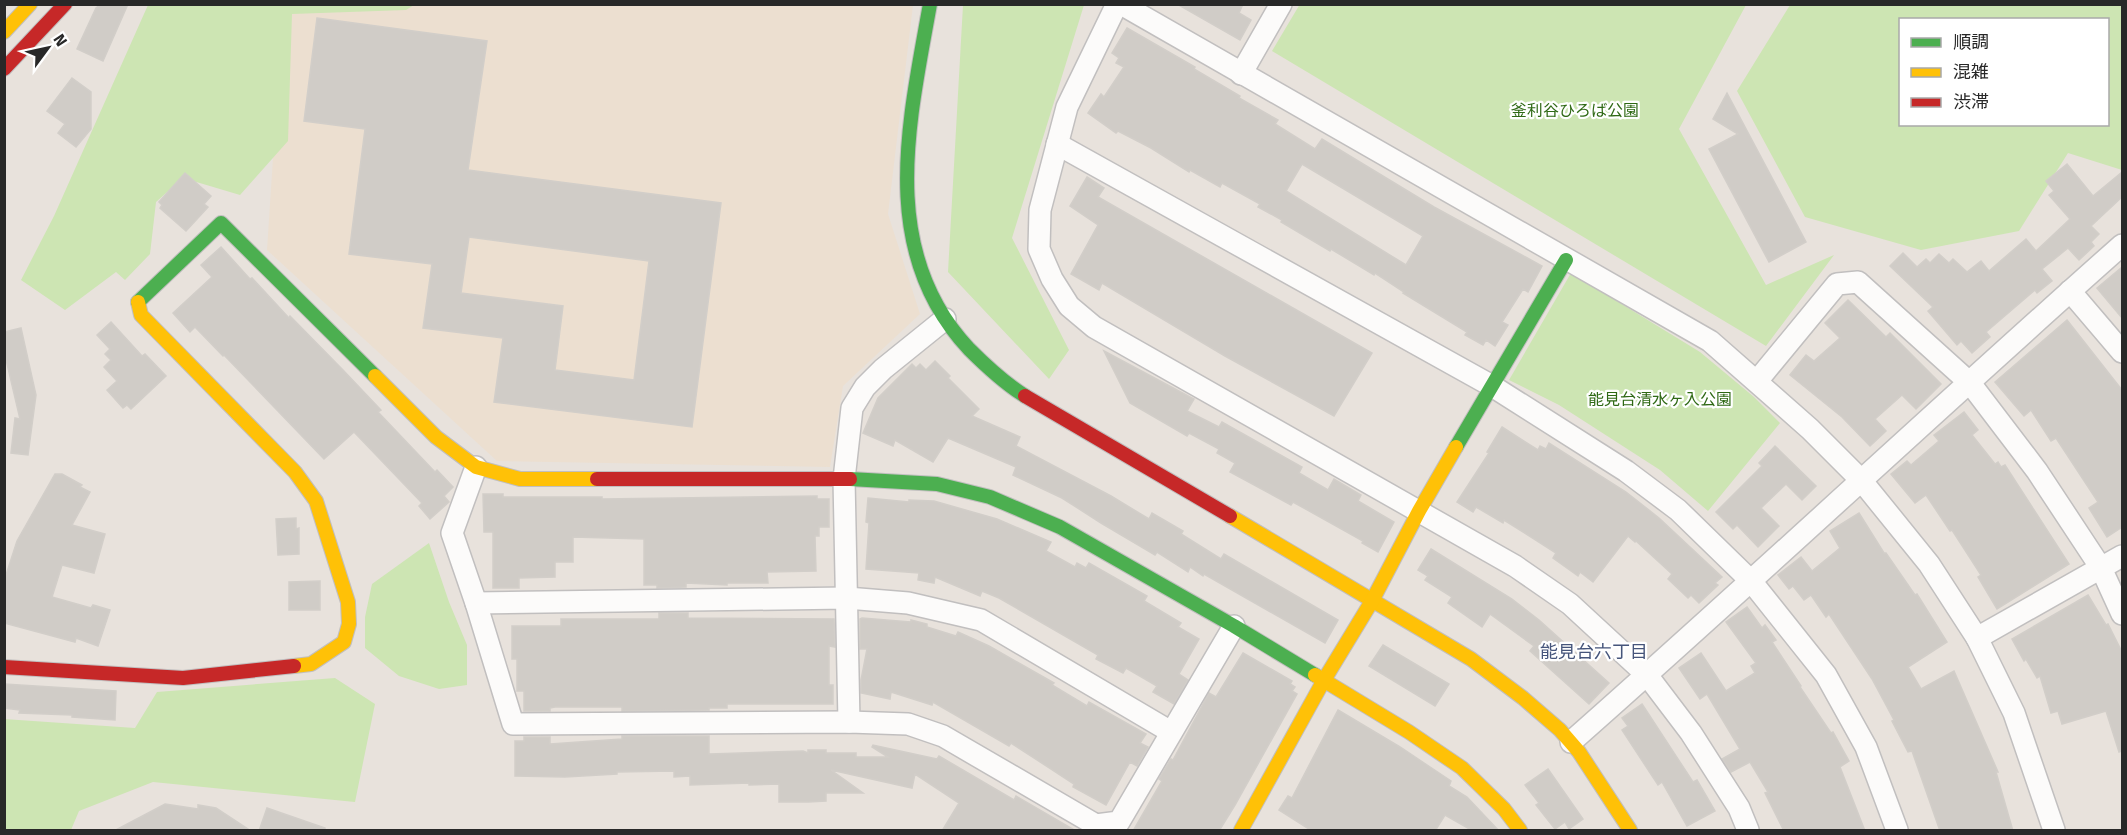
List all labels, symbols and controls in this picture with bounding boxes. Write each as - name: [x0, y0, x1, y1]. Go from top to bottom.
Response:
- north arrow: [18, 18, 78, 78]
- legend: [1899, 18, 2109, 126]
- text: N: [49, 30, 71, 50]
- text: 順調: [1953, 31, 1989, 53]
- text: 混雑: [1953, 61, 1989, 83]
- text: 渋滞: [1953, 91, 1989, 113]
- park label: 釜利谷ひろば公園: [1511, 101, 1639, 120]
- park label: 能見台清水ヶ入公園: [1588, 390, 1732, 409]
- district label: 能見台六丁目: [1540, 641, 1648, 663]

